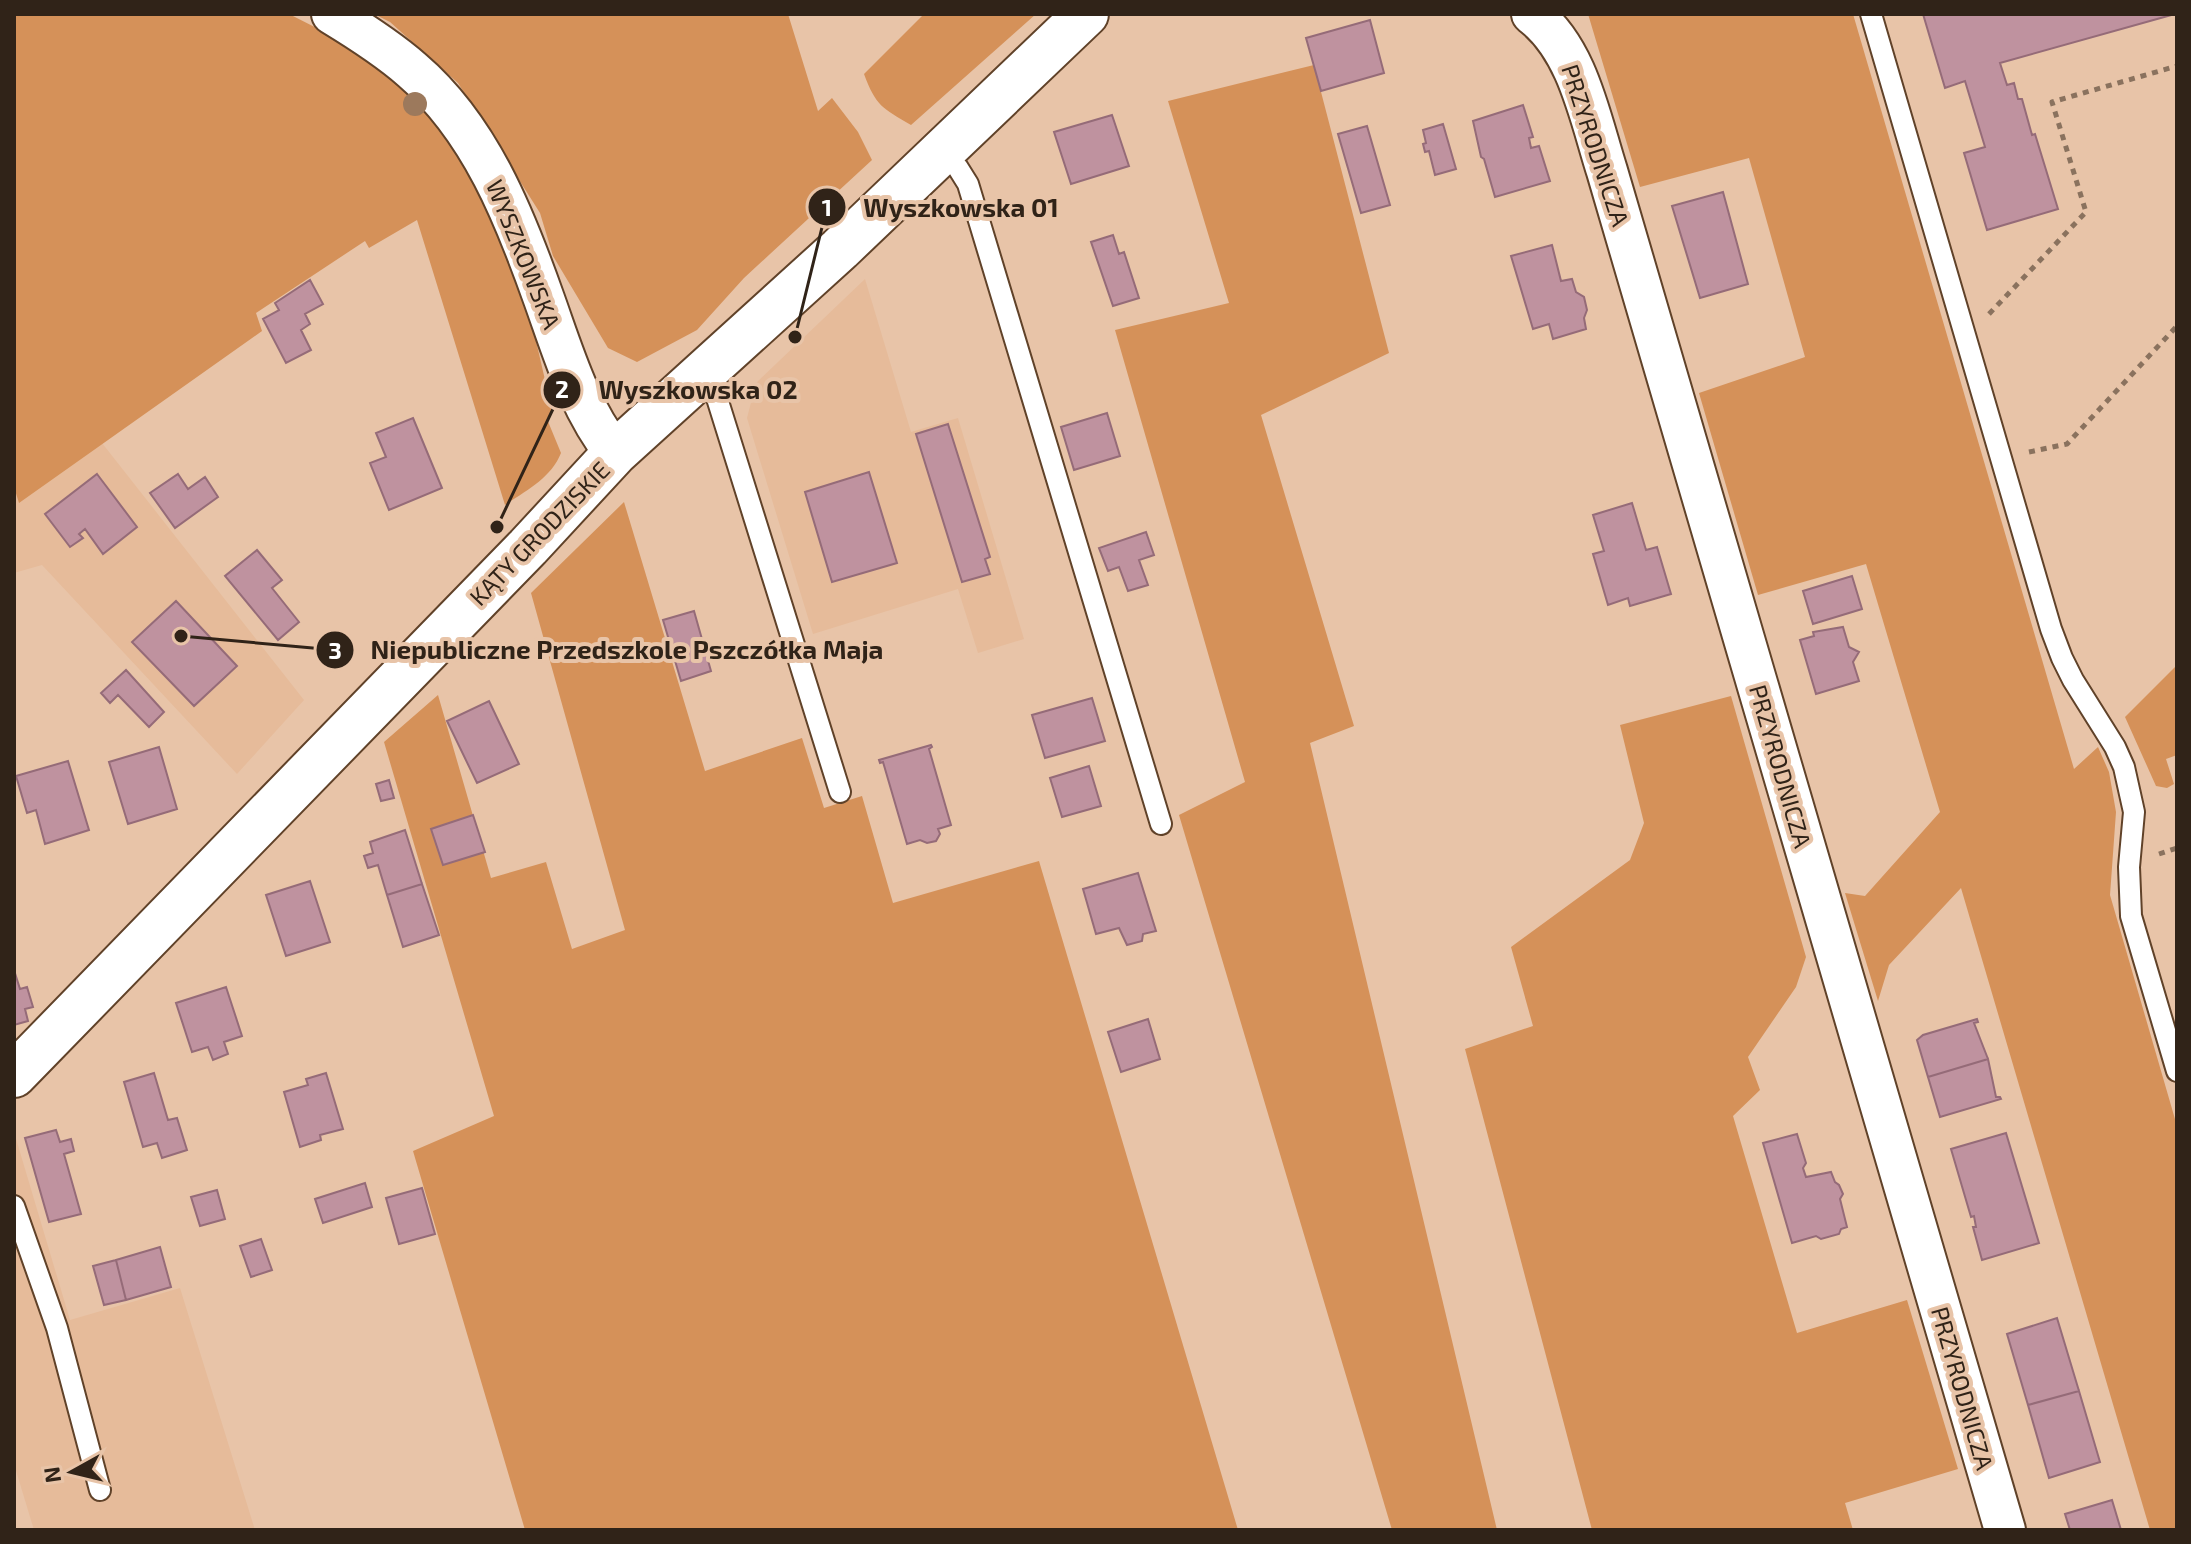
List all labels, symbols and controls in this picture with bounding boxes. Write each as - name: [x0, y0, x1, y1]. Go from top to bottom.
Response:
- street label: PRZYRODNICZA: [1556, 60, 1636, 230]
- street label: WYSZKOWSKA: [481, 175, 567, 333]
- callout: Wyszkowska 01: [807, 182, 1075, 232]
- text: Wyszkowska 01: [863, 191, 1059, 223]
- text: 1: [822, 192, 832, 221]
- callout: Wyszkowska 02: [542, 365, 813, 415]
- text: Wyszkowska 02: [598, 373, 798, 405]
- text: 2: [555, 374, 569, 403]
- street label: KĄTY GRODZISKIE: [463, 455, 615, 611]
- callout: Niepubliczne Przedszkole Pszczółka Maja: [315, 625, 900, 675]
- text: Niepubliczne Przedszkole Pszczółka Maja: [371, 633, 883, 664]
- text: 3: [328, 635, 342, 664]
- street label: PRZYRODNICZA: [1744, 681, 1818, 851]
- street label: PRZYRODNICZA: [1926, 1303, 2000, 1473]
- north arrow: [32, 1432, 112, 1512]
- text: N: [37, 1465, 65, 1485]

